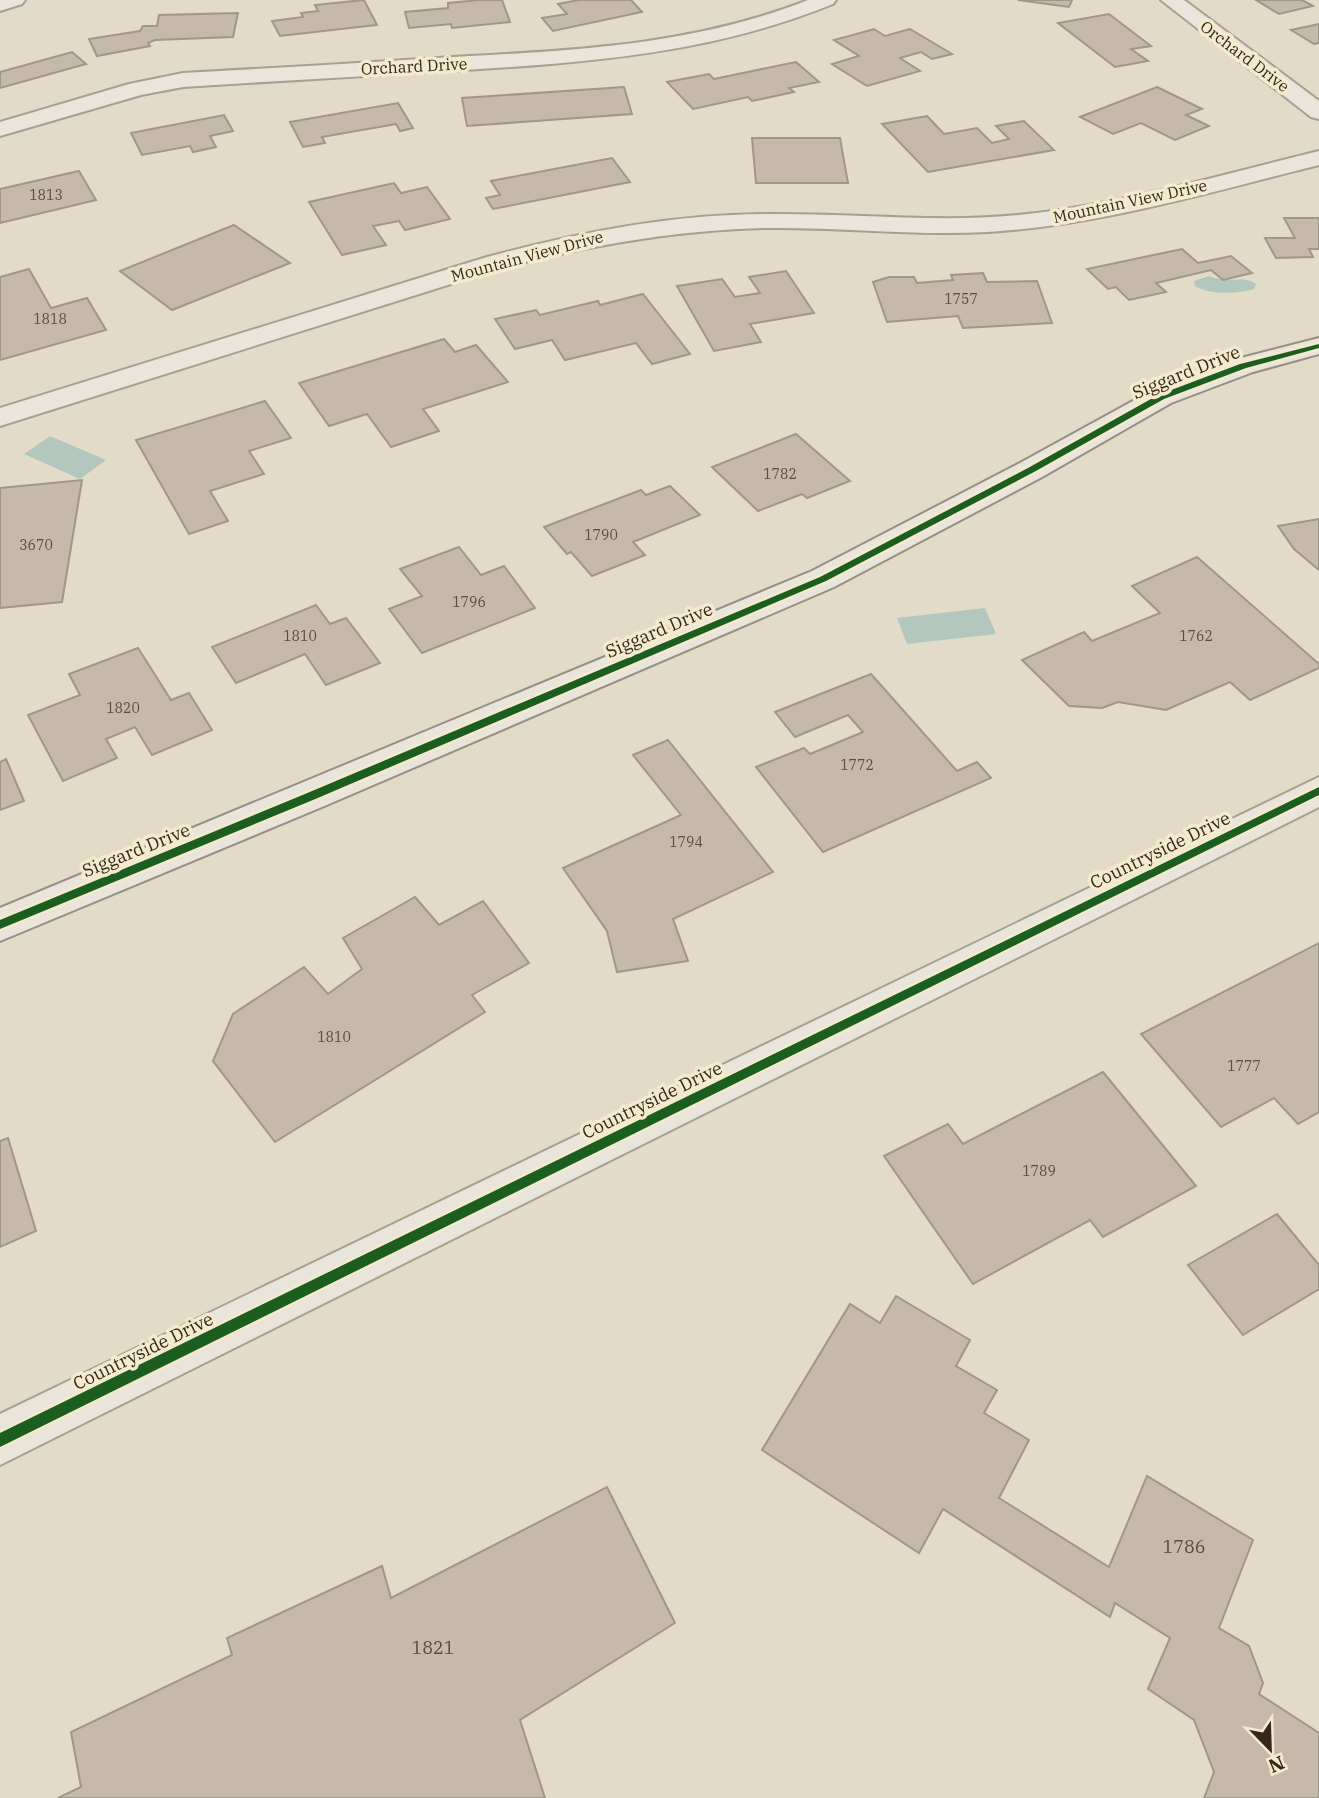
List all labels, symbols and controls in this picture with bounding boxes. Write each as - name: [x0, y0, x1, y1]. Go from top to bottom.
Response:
- street label: Orchard Drive: [1196, 16, 1294, 96]
- street label: Orchard Drive: [360, 53, 468, 79]
- street label: Mountain View Drive: [1051, 175, 1209, 227]
- house number: 1813: [29, 186, 63, 204]
- street label: Mountain View Drive: [449, 226, 605, 286]
- house number: 1757: [944, 290, 978, 308]
- house number: 1818: [33, 310, 67, 328]
- street label: Siggard Drive: [1129, 340, 1243, 404]
- house number: 1782: [763, 465, 797, 483]
- house number: 1790: [584, 526, 618, 544]
- house number: 3670: [19, 536, 53, 554]
- house number: 1796: [452, 593, 486, 611]
- street label: Siggard Drive: [602, 597, 716, 663]
- house number: 1810: [283, 627, 317, 645]
- house number: 1762: [1179, 627, 1213, 645]
- house number: 1820: [106, 699, 140, 717]
- house number: 1772: [840, 756, 874, 774]
- street label: Countryside Drive: [1086, 806, 1234, 894]
- street label: Siggard Drive: [79, 818, 193, 882]
- house number: 1794: [669, 833, 703, 851]
- house number: 1810: [317, 1028, 351, 1046]
- street label: Countryside Drive: [578, 1056, 726, 1144]
- house number: 1777: [1227, 1057, 1261, 1075]
- house number: 1789: [1022, 1162, 1056, 1180]
- street label: Countryside Drive: [69, 1307, 217, 1395]
- house number: 1786: [1162, 1535, 1206, 1558]
- house number: 1821: [411, 1636, 455, 1659]
- north arrow: [1235, 1714, 1305, 1784]
- text: N: [1265, 1751, 1288, 1779]

